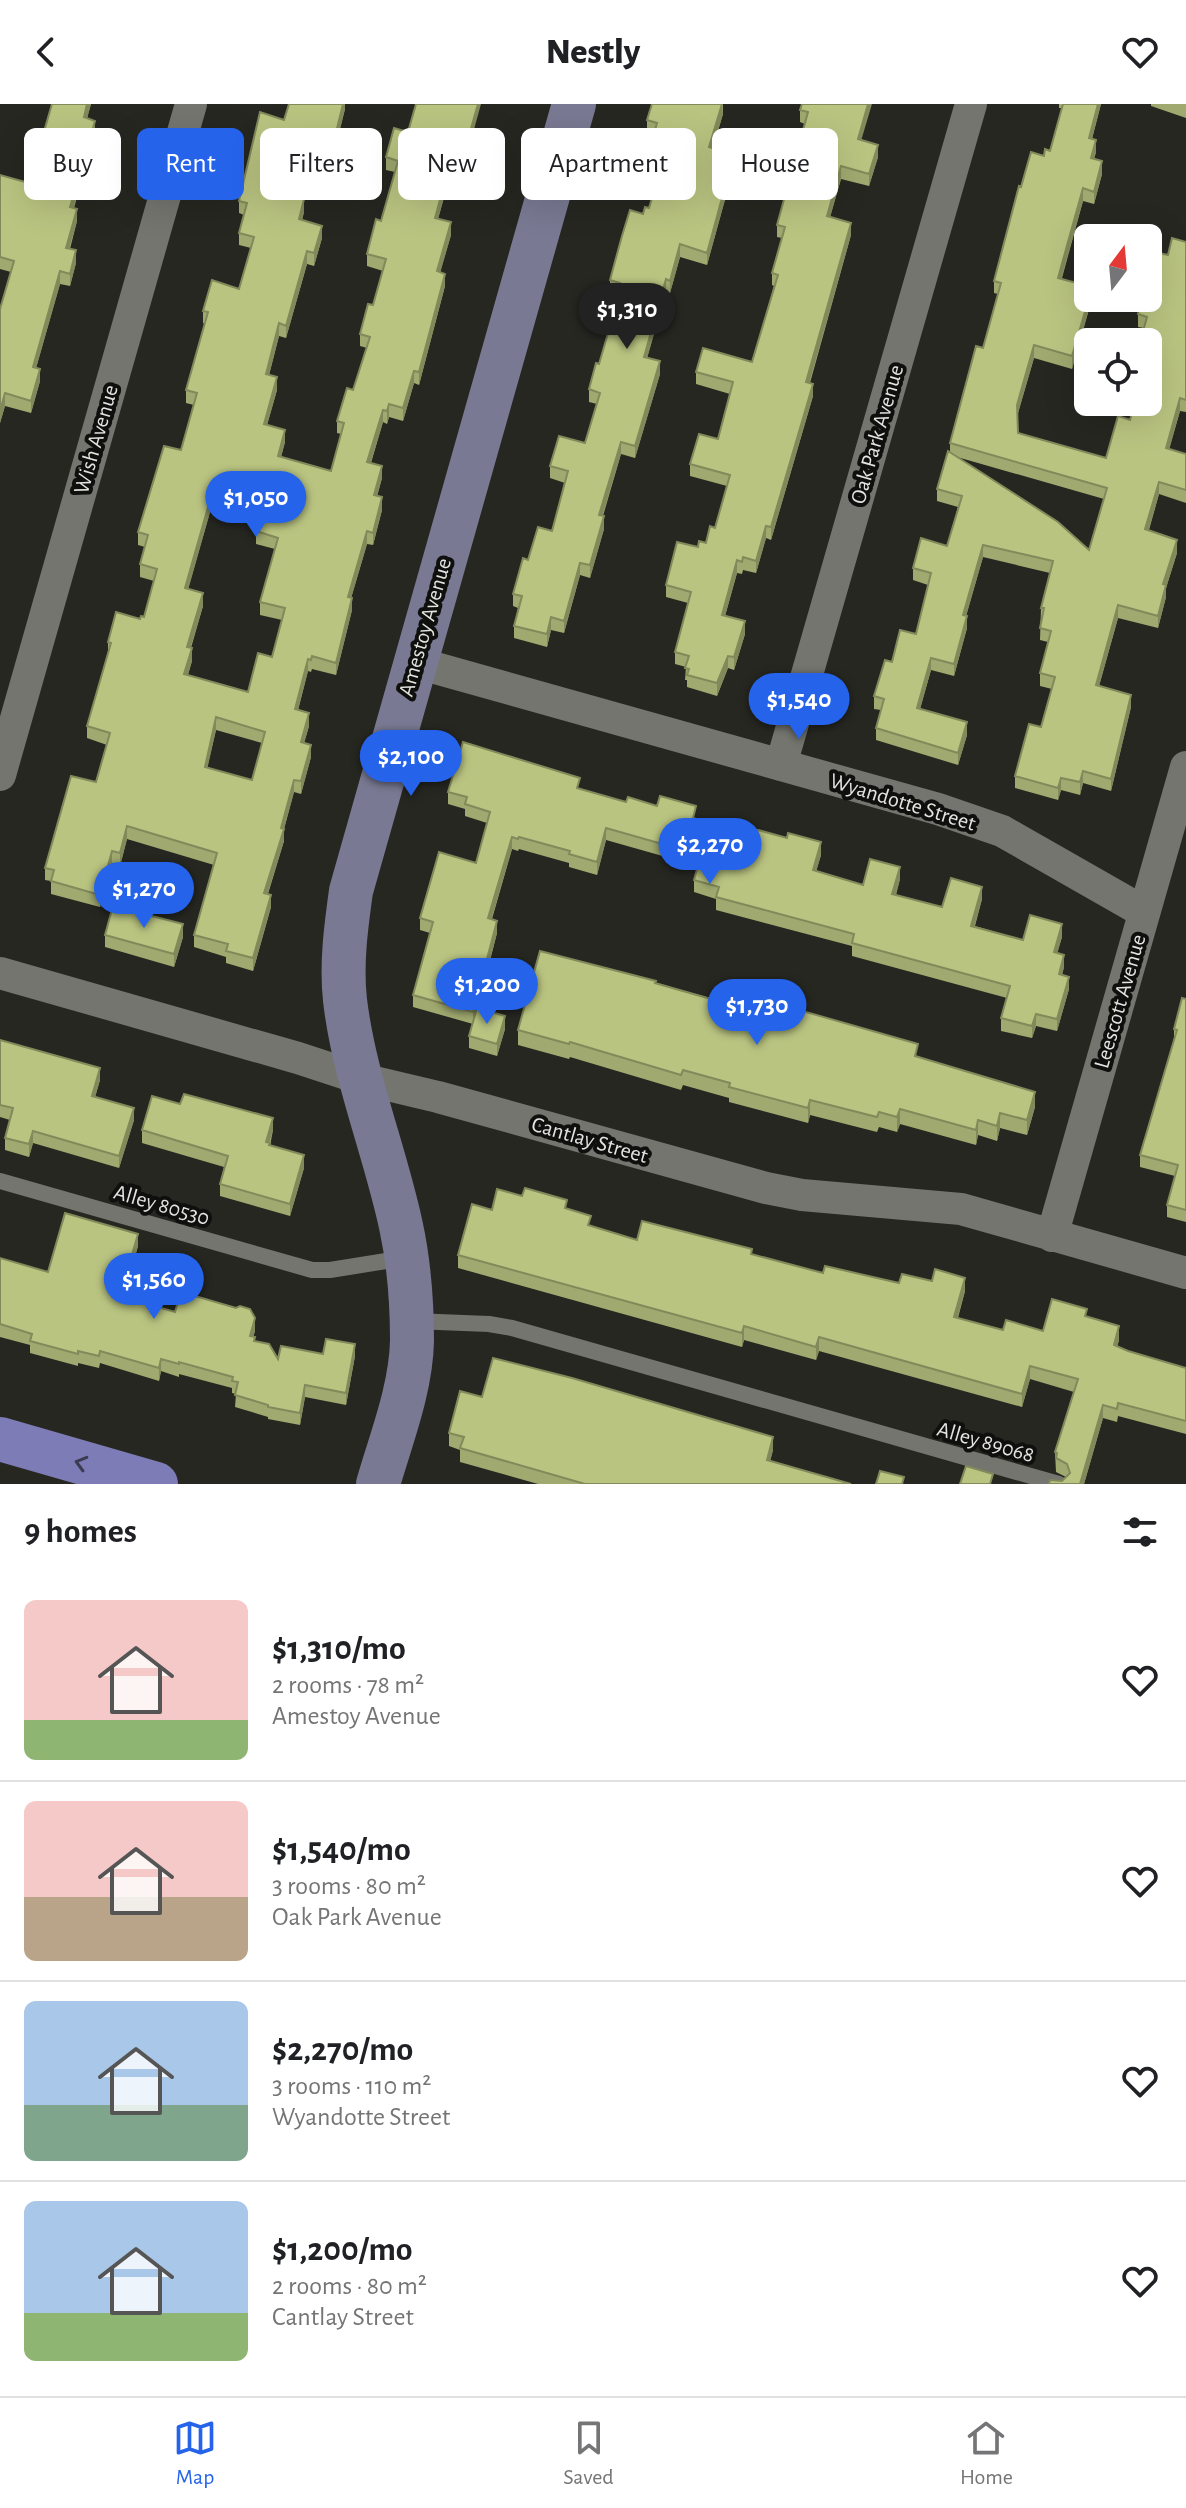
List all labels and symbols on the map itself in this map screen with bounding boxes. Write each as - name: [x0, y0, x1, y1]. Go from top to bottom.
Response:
- north arrow: [1074, 224, 1162, 312]
- pin: $1,310: [562, 283, 692, 351]
- street label: Oak Park Avenue: [847, 362, 907, 506]
- street label: Wish Avenue: [70, 382, 122, 496]
- pin: $1,050: [191, 471, 321, 539]
- street label: Amestoy Avenue: [395, 556, 455, 699]
- pin: $1,540: [734, 673, 864, 741]
- pin: $2,100: [346, 730, 476, 798]
- street label: Wyandotte Street: [827, 769, 978, 835]
- pin: $2,270: [645, 818, 775, 886]
- pin: $1,270: [79, 862, 209, 930]
- street label: Leescott Avenue: [1090, 932, 1150, 1071]
- pin: $1,200: [422, 958, 552, 1026]
- pin: $1,730: [692, 979, 822, 1047]
- street label: Cantlay Street: [529, 1113, 650, 1167]
- street label: Alley 80530: [111, 1181, 212, 1229]
- pin: $1,560: [89, 1253, 219, 1321]
- street label: Alley 89068: [935, 1418, 1037, 1466]
- one-way arrow: [74, 1455, 88, 1472]

